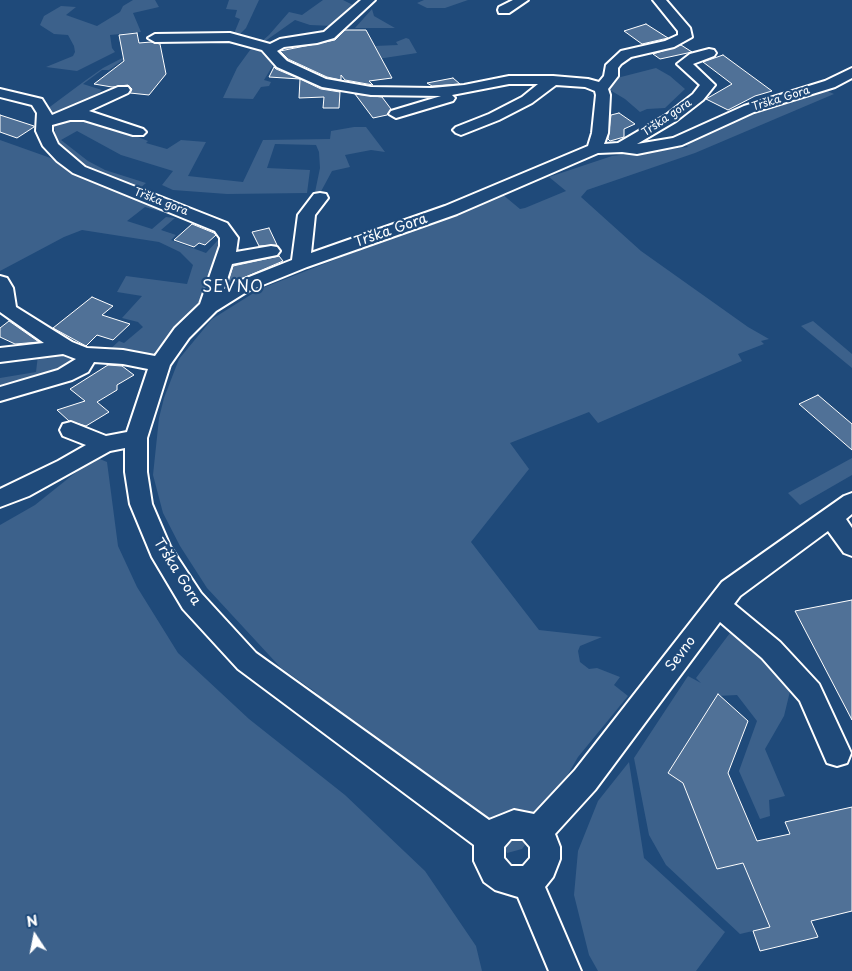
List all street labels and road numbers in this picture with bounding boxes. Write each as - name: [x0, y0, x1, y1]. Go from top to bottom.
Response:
- street label: Trška Gora: [750, 84, 812, 114]
- street label: Trška gora: [640, 97, 694, 139]
- street label: Trška gora: [132, 186, 190, 218]
- street label: Trška Gora: [352, 211, 430, 251]
- street label: Trška Gora: [150, 535, 204, 609]
- street label: Sevno: [662, 633, 700, 675]

